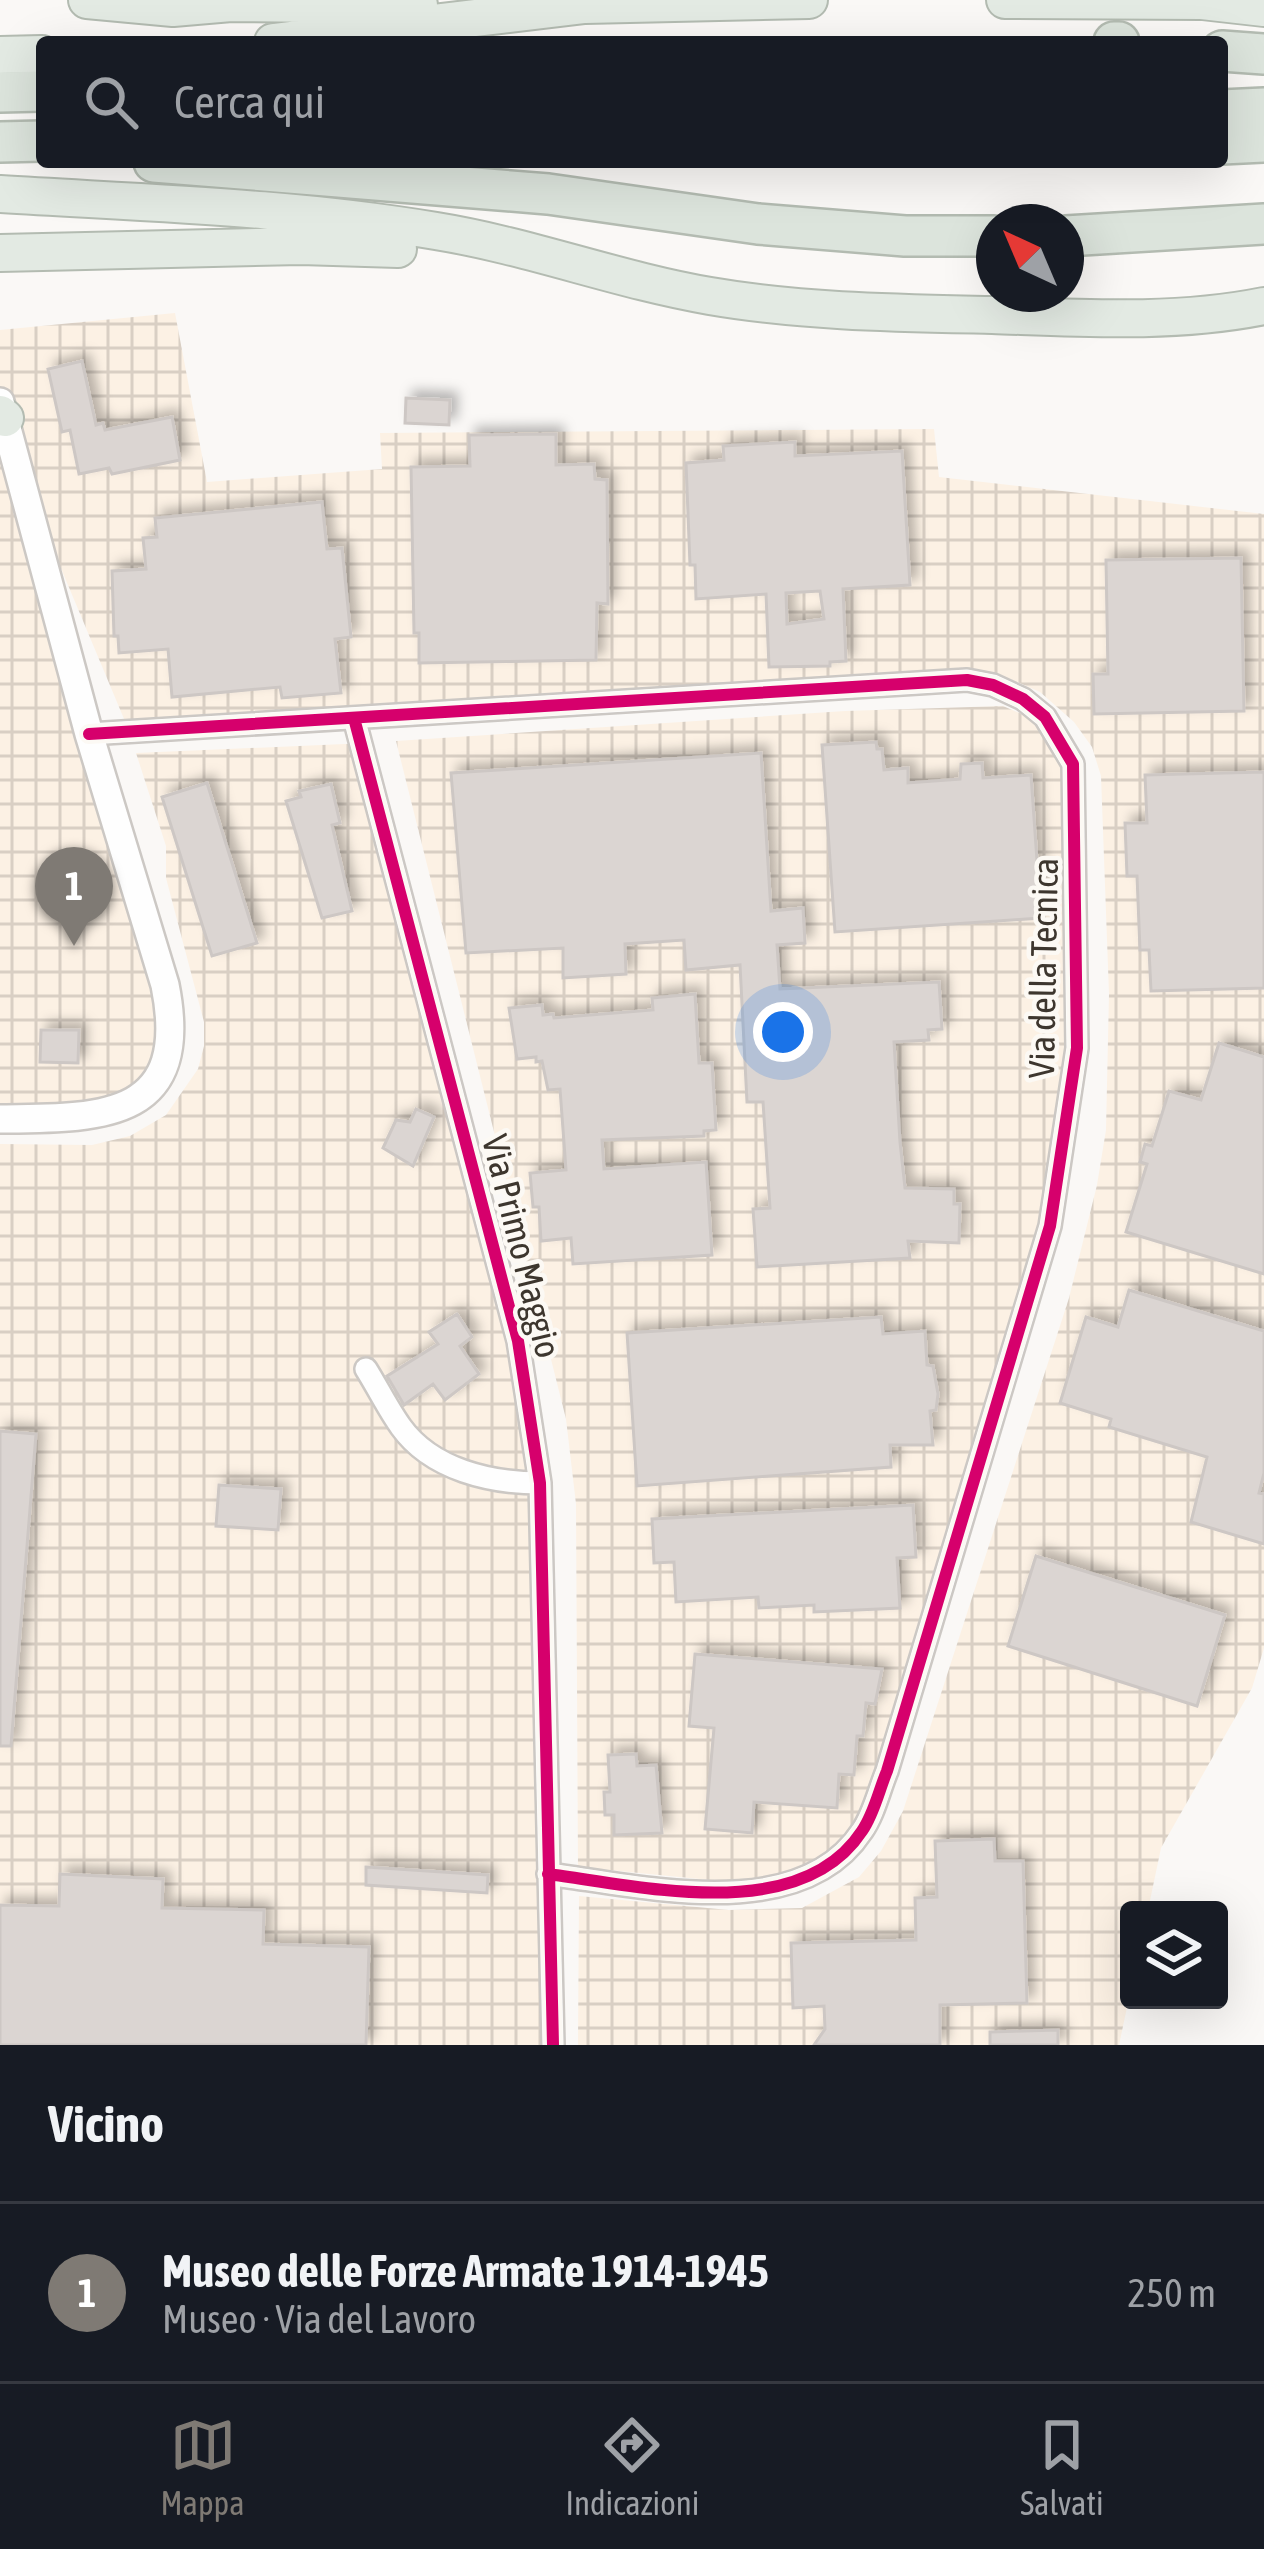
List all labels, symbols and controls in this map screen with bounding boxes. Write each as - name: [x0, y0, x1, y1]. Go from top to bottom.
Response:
- search box: [36, 36, 1228, 168]
- icon: search: [78, 69, 144, 135]
- text: Cerca qui: [174, 76, 325, 128]
- north arrow: [976, 204, 1084, 312]
- pin: 1: [35, 847, 113, 946]
- street label: Via della Tecnica: [1020, 857, 1066, 1079]
- your location: [753, 1002, 813, 1062]
- street label: Via Primo Maggio: [474, 1130, 570, 1362]
- map controls: [1120, 1901, 1228, 2009]
- button: layers: [1120, 1901, 1228, 2009]
- text: Vicino: [48, 2094, 164, 2153]
- text: Museo delle Forze Armate 1914-1945: [162, 2245, 769, 2297]
- text: 1: [78, 2271, 96, 2315]
- text: 250 m: [1128, 2271, 1216, 2315]
- text: Museo · Via del Lavoro: [162, 2297, 476, 2341]
- tab: Mappa: [160, 2412, 245, 2522]
- tab: Indicazioni: [565, 2412, 699, 2522]
- tab: Salvati: [1020, 2412, 1104, 2522]

